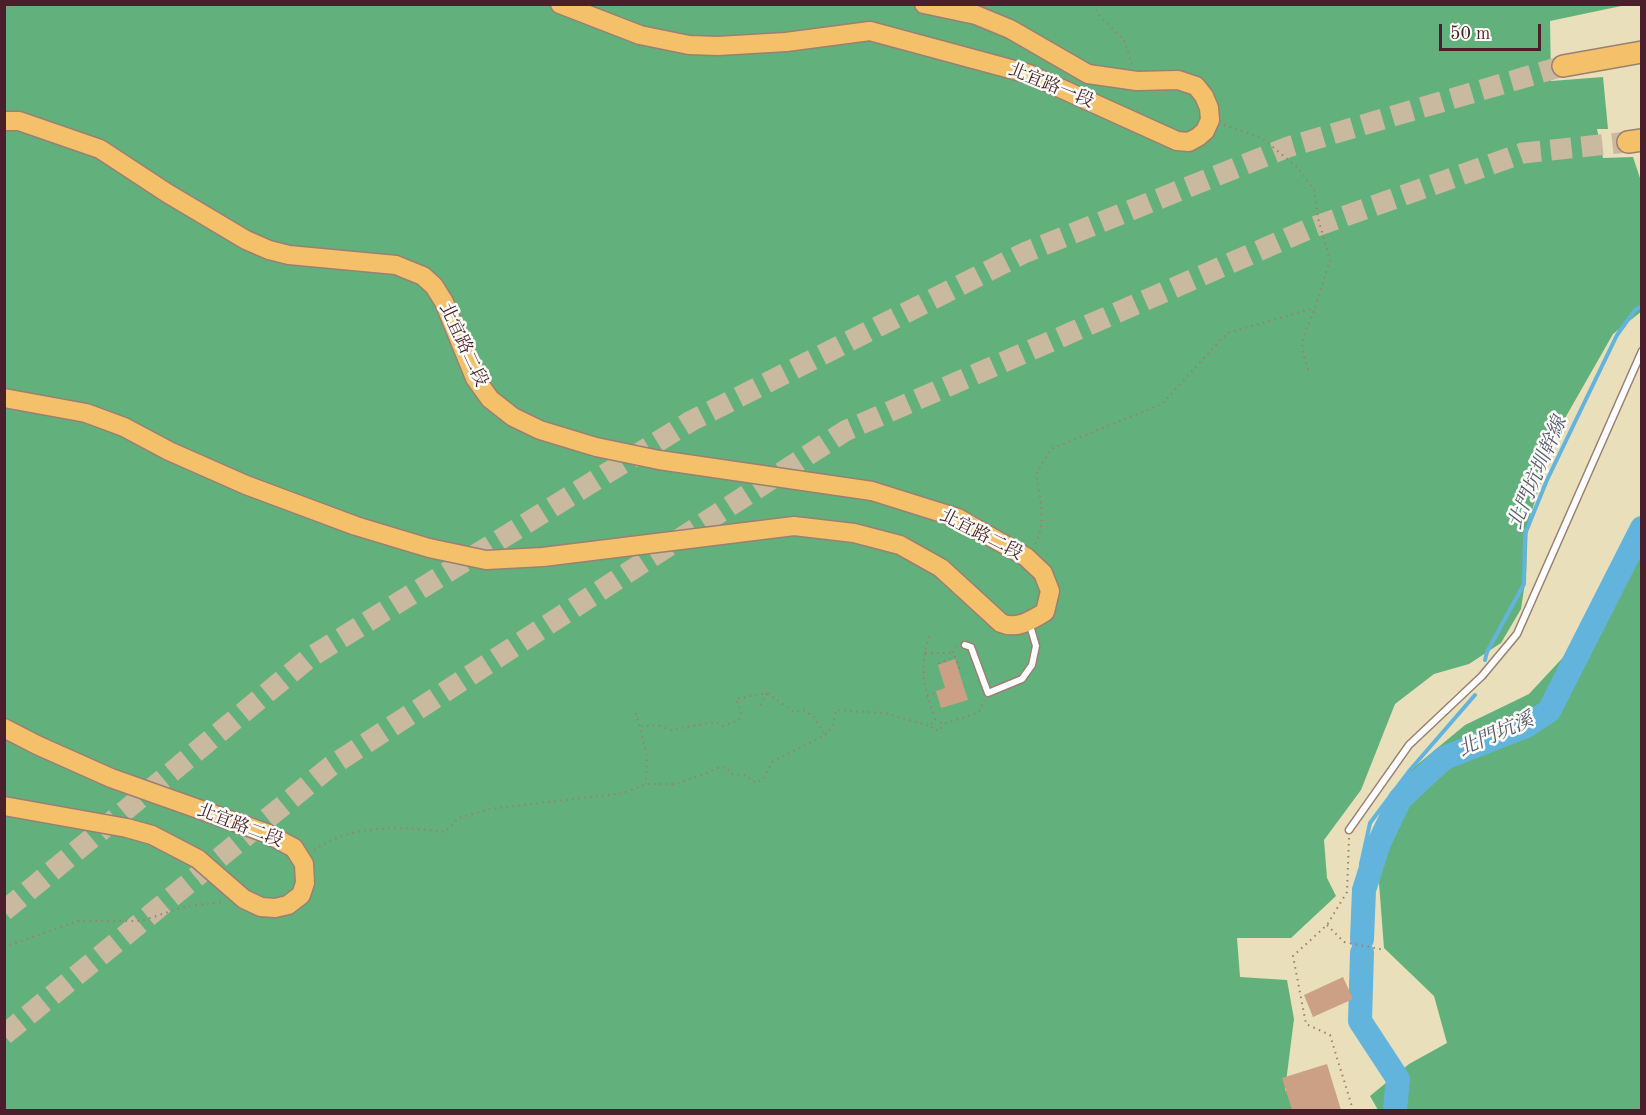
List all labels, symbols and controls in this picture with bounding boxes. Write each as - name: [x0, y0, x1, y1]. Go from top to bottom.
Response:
- scale bar: [1442, 12, 1544, 50]
- text: 50 m: [1450, 25, 1490, 43]
- street label: 北宜路一段: [1005, 59, 1097, 113]
- street label: 北宜路二段: [434, 300, 492, 390]
- water label: 北門坑圳幹線: [1504, 413, 1572, 533]
- street label: 北宜路二段: [936, 505, 1026, 565]
- water label: 北門坑溪: [1455, 708, 1537, 762]
- street label: 北宜路二段: [194, 800, 286, 852]

